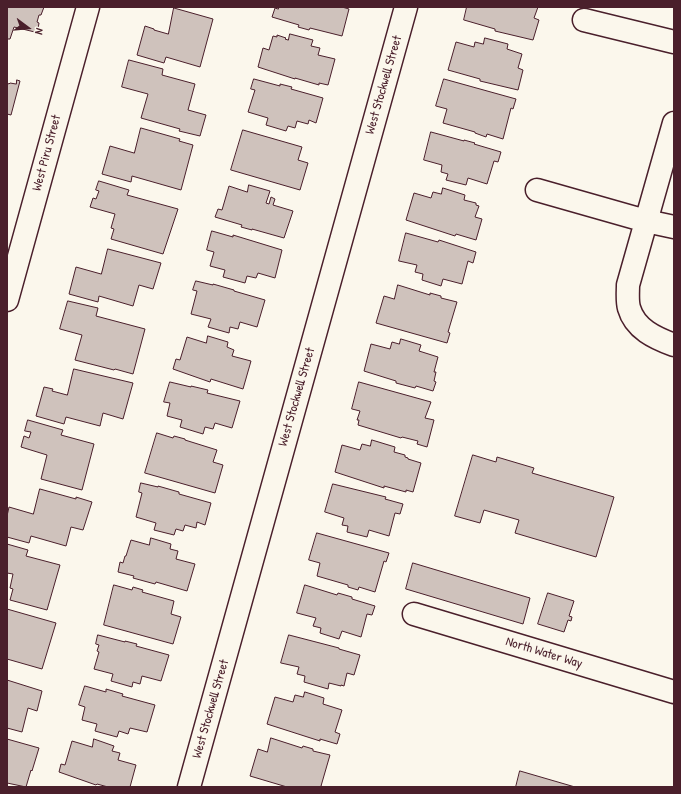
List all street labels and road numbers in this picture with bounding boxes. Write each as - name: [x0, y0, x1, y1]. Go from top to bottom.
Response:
- street label: West Stockwell Street: [362, 34, 406, 136]
- street label: West Piru Street: [29, 113, 65, 193]
- street label: West Stockwell Street: [275, 346, 319, 448]
- street label: North Water Way: [504, 634, 584, 672]
- street label: West Stockwell Street: [189, 658, 233, 760]

